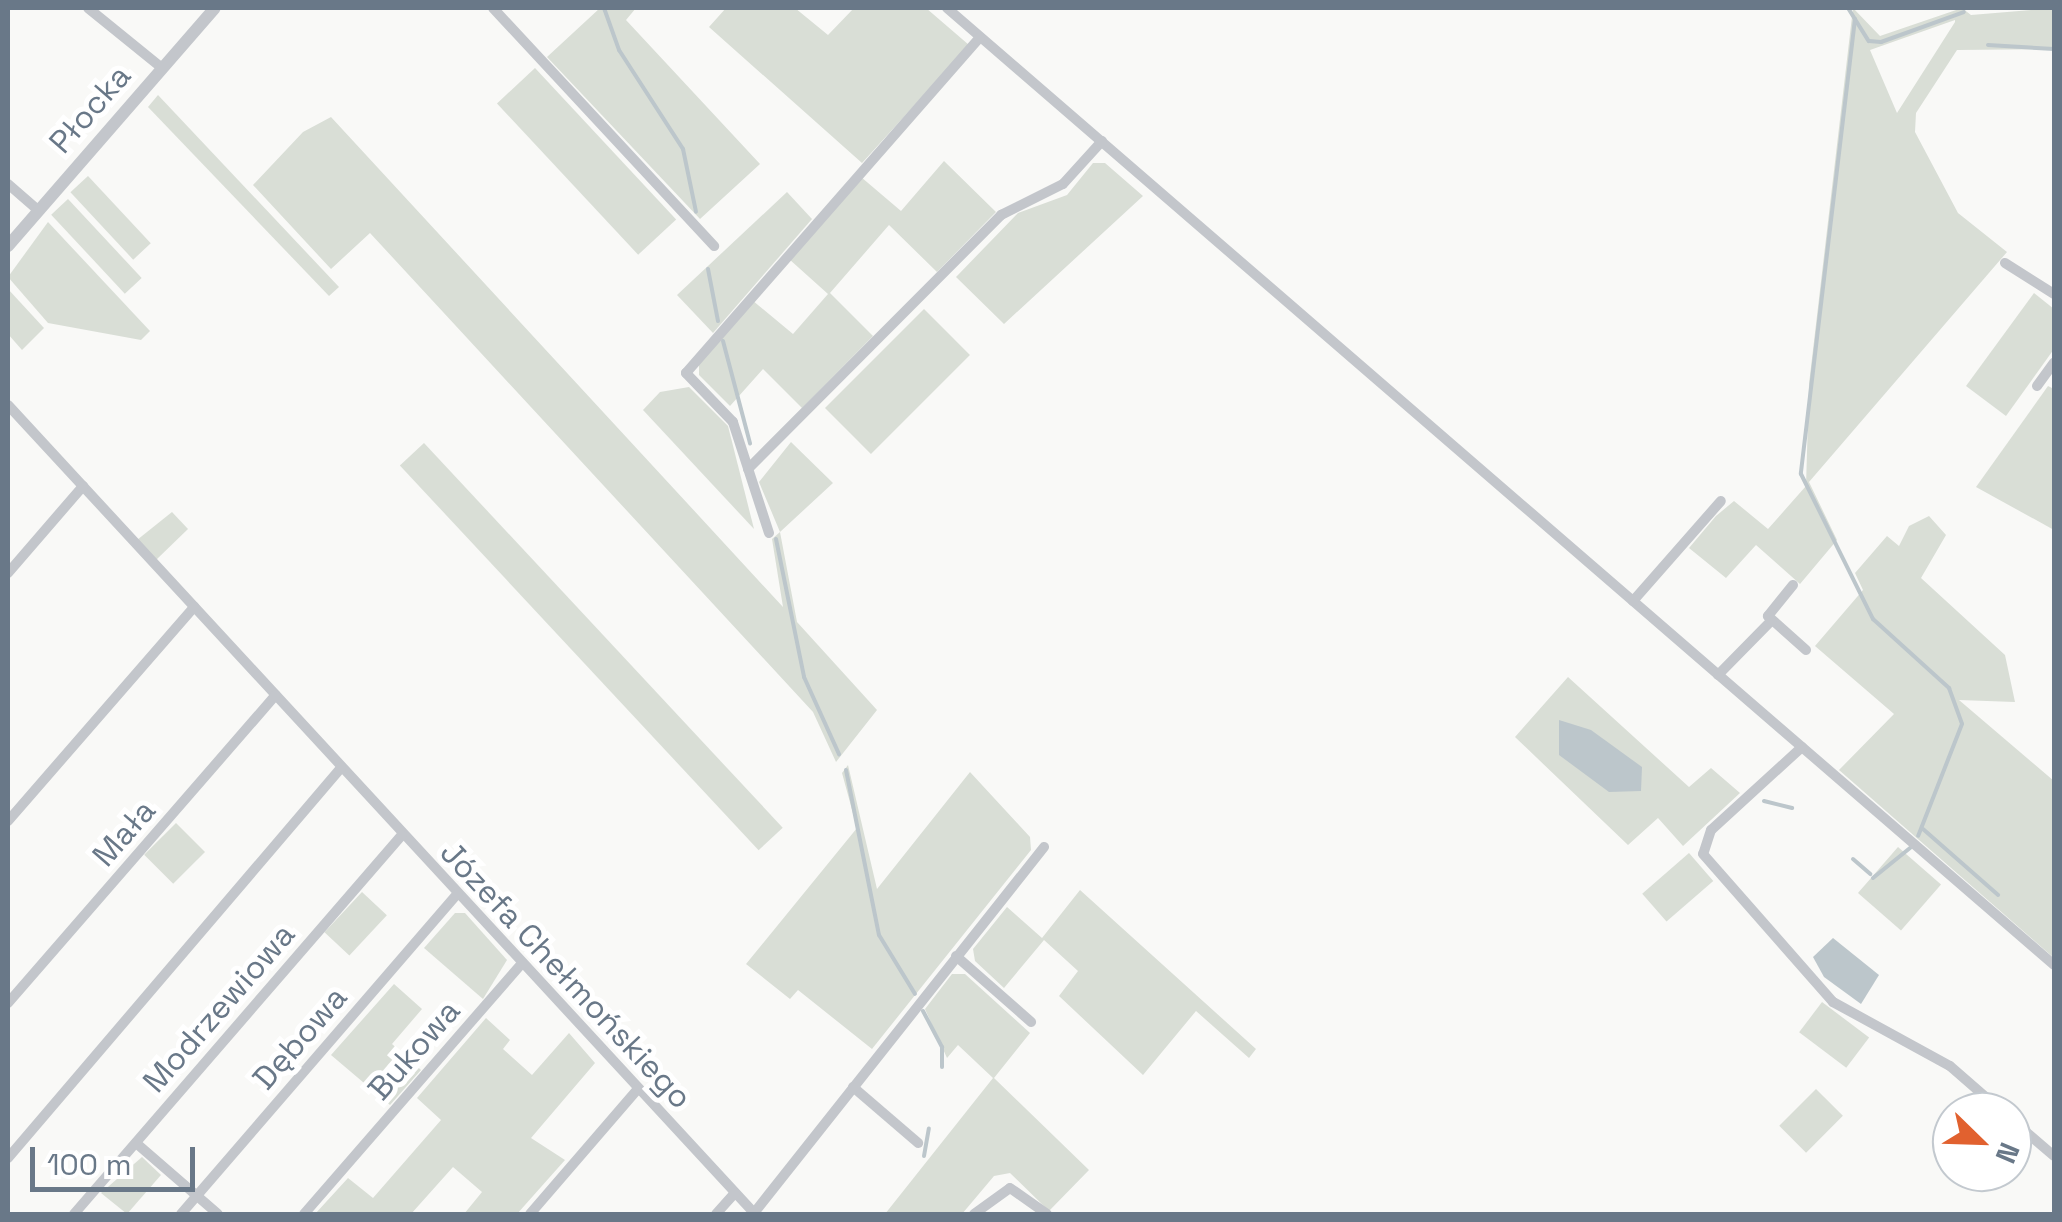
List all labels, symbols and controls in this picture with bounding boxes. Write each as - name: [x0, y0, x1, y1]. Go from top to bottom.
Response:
- street label: Płocka: [41, 57, 139, 161]
- street label: Mała: [85, 792, 163, 874]
- street label: Józefa Chełmońskiego: [432, 833, 700, 1117]
- street label: Modrzewiowa: [135, 916, 303, 1100]
- street label: Dębowa: [245, 979, 355, 1097]
- street label: Bukowa: [360, 992, 468, 1108]
- north arrow: [1932, 1092, 2032, 1192]
- scale bar: [35, 1127, 200, 1189]
- text: N: [1988, 1137, 2028, 1169]
- text: 100 m: [47, 1145, 132, 1184]

